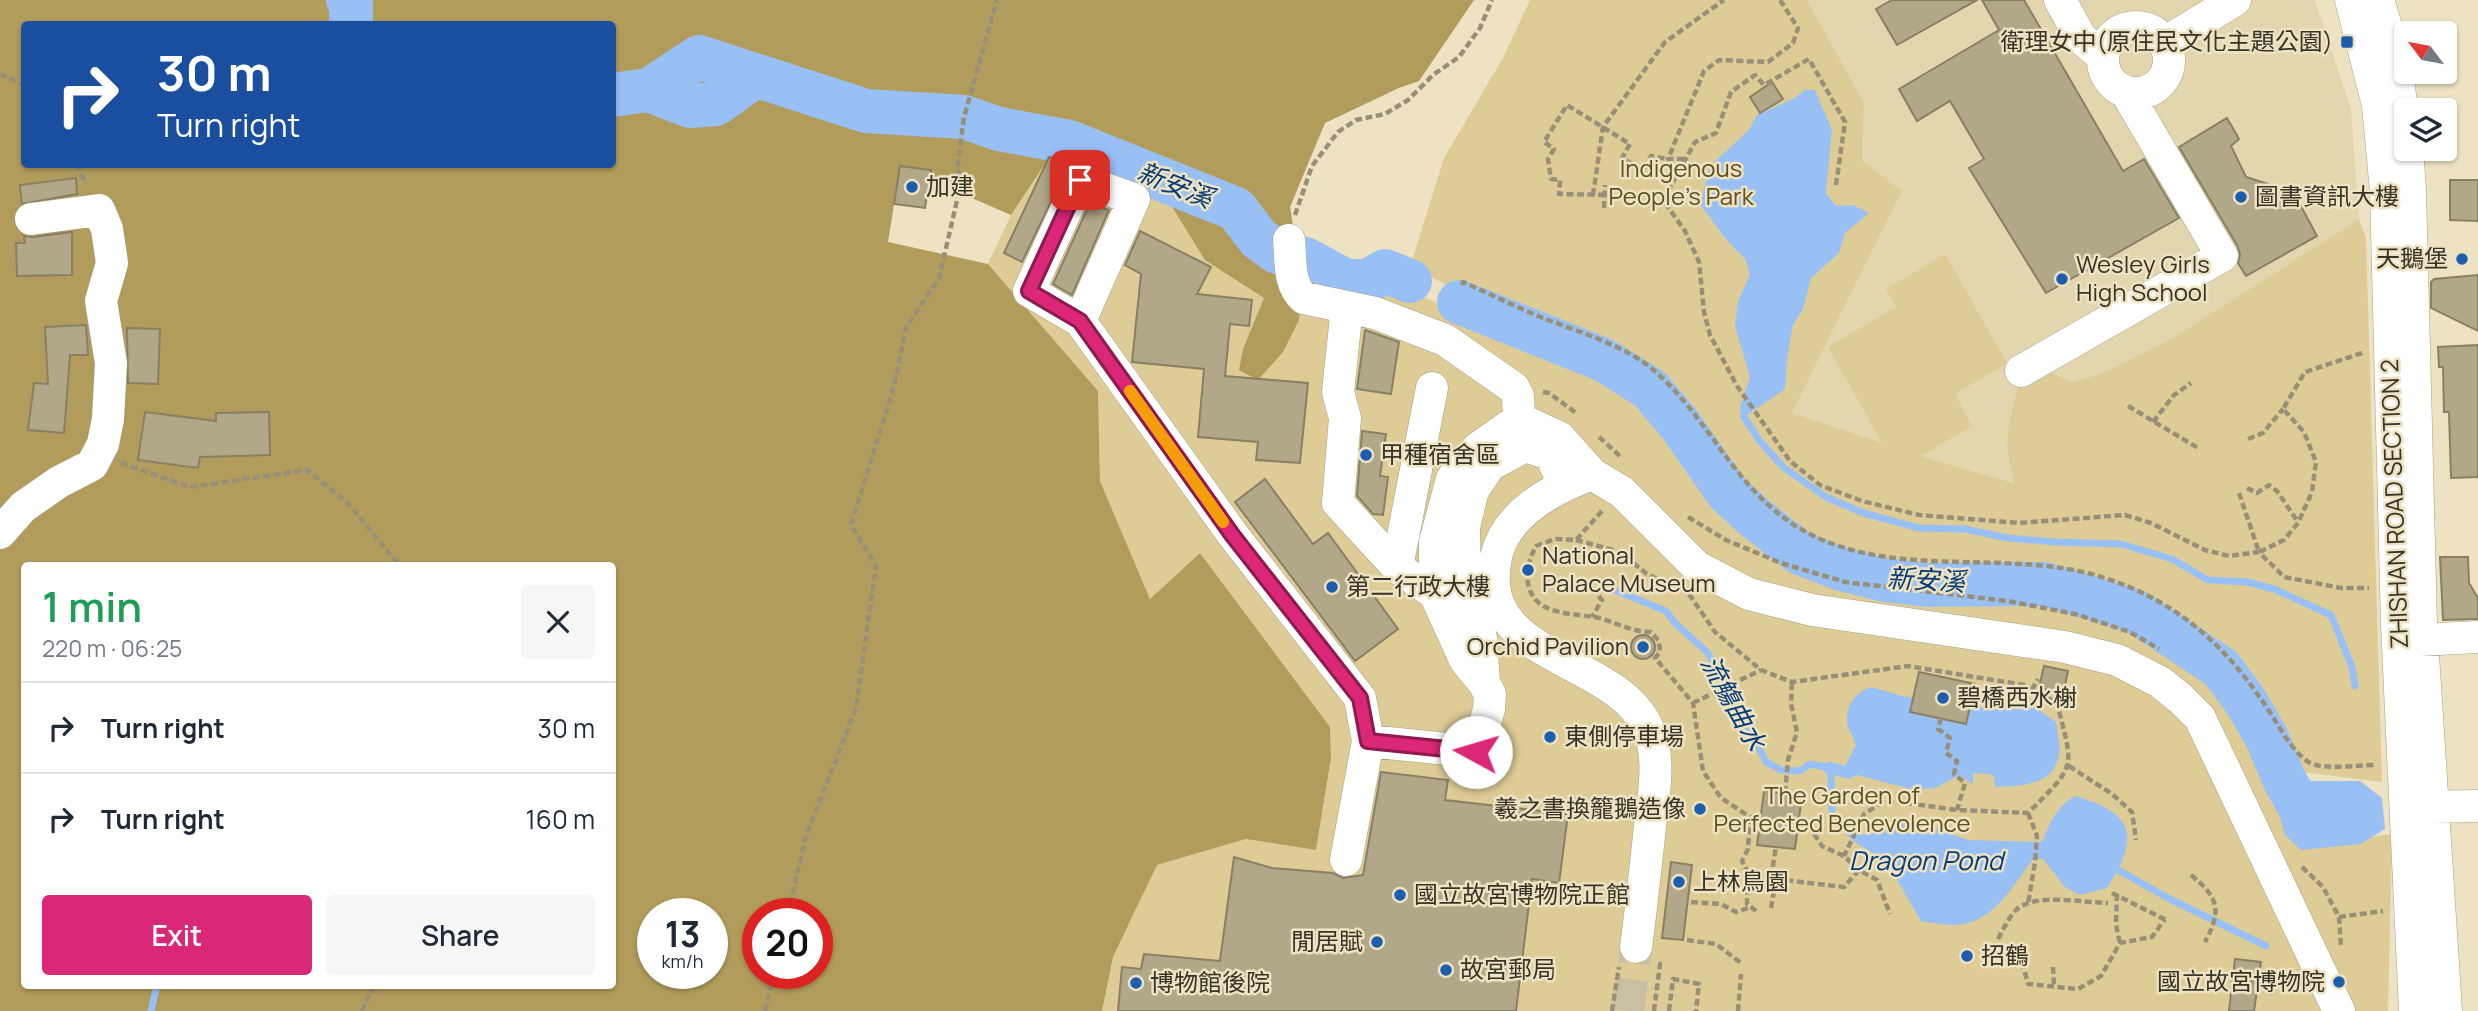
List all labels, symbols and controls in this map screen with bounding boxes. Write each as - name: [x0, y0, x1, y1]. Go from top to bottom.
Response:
- north arrow: [2394, 21, 2457, 84]
- map controls: [2394, 21, 2457, 161]
- place label: 衛理女中(原住民文化主題公園): [2001, 24, 2333, 57]
- marker: 衛理女中(原住民文化主題公園): [2339, 34, 2355, 50]
- text: 30 m: [157, 39, 272, 106]
- icon: right: [42, 49, 133, 140]
- button: layers: [2394, 98, 2457, 161]
- text: Turn right: [157, 103, 300, 147]
- pin: [1050, 150, 1110, 210]
- park label: Indigenous People's Park: [1608, 151, 1755, 212]
- water label: 新安溪: [1132, 153, 1222, 217]
- icon: arrive: [1061, 161, 1099, 199]
- place label: 加建: [926, 169, 974, 202]
- marker: 加建: [904, 179, 920, 195]
- place label: 圖書資訊大樓: [2255, 179, 2399, 212]
- marker: 圖書資訊大樓: [2233, 189, 2249, 205]
- place label: 天鵝堡: [2376, 241, 2448, 274]
- place label: Wesley Girls High School: [2076, 247, 2210, 308]
- marker: 天鵝堡: [2454, 251, 2470, 267]
- marker: Wesley Girls High School: [2054, 271, 2070, 287]
- street label: ZHISHAN ROAD SECTION 2: [2372, 359, 2415, 649]
- place label: 甲種宿舍區: [1380, 437, 1500, 470]
- marker: 甲種宿舍區: [1358, 447, 1374, 463]
- place label: National Palace Museum: [1542, 538, 1716, 599]
- water label: 新安溪: [1886, 559, 1970, 599]
- marker: National Palace Museum: [1520, 562, 1536, 578]
- place label: 第二行政大樓: [1346, 569, 1490, 602]
- text: 1 min: [42, 577, 142, 635]
- marker: 第二行政大樓: [1324, 579, 1340, 595]
- button: close: [521, 585, 595, 659]
- place label: Orchid Pavilion: [1467, 629, 1629, 662]
- text: 220 m · 06:25: [42, 632, 182, 664]
- marker: Orchid Pavilion: [1635, 639, 1651, 655]
- water label: 流觴曲水: [1693, 648, 1775, 758]
- place label: 碧橋西水榭: [1957, 680, 2077, 713]
- marker: 碧橋西水榭: [1935, 690, 1951, 706]
- icon: right: [42, 709, 80, 747]
- text: Turn right: [101, 710, 225, 746]
- text: 30 m: [538, 710, 595, 746]
- position arrow: [1439, 715, 1513, 789]
- place label: 東側停車場: [1564, 719, 1684, 752]
- marker: 東側停車場: [1542, 729, 1558, 745]
- park label: The Garden of Perfected Benevolence: [1713, 778, 1971, 839]
- place label: 羲之書換籠鵝造像: [1494, 791, 1686, 824]
- icon: right: [42, 800, 80, 838]
- text: Turn right: [101, 801, 225, 837]
- text: 160 m: [526, 801, 595, 837]
- marker: 羲之書換籠鵝造像: [1692, 801, 1708, 817]
- water label: Dragon Pond: [1849, 842, 2007, 878]
- place label: 上林鳥園: [1693, 864, 1789, 897]
- marker: 上林鳥園: [1671, 874, 1687, 890]
- place label: 國立故宮博物院正館: [1414, 877, 1630, 910]
- marker: 國立故宮博物院正館: [1392, 887, 1408, 903]
- button: Exit: [42, 895, 312, 975]
- button: Share: [326, 895, 595, 975]
- speed limit sign: 20: [742, 898, 833, 989]
- text: 13: [665, 910, 700, 958]
- place label: 閒居賦: [1291, 924, 1363, 957]
- marker: 閒居賦: [1369, 934, 1385, 950]
- place label: 招鶴: [1981, 938, 2029, 971]
- marker: 招鶴: [1959, 948, 1975, 964]
- text: km/h: [662, 949, 703, 973]
- place label: 故宮郵局: [1460, 952, 1556, 985]
- marker: 故宮郵局: [1438, 962, 1454, 978]
- place label: 國立故宮博物院: [2157, 964, 2325, 997]
- place label: 博物館後院: [1150, 965, 1270, 998]
- marker: 國立故宮博物院: [2331, 974, 2347, 990]
- marker: 博物館後院: [1128, 975, 1144, 991]

